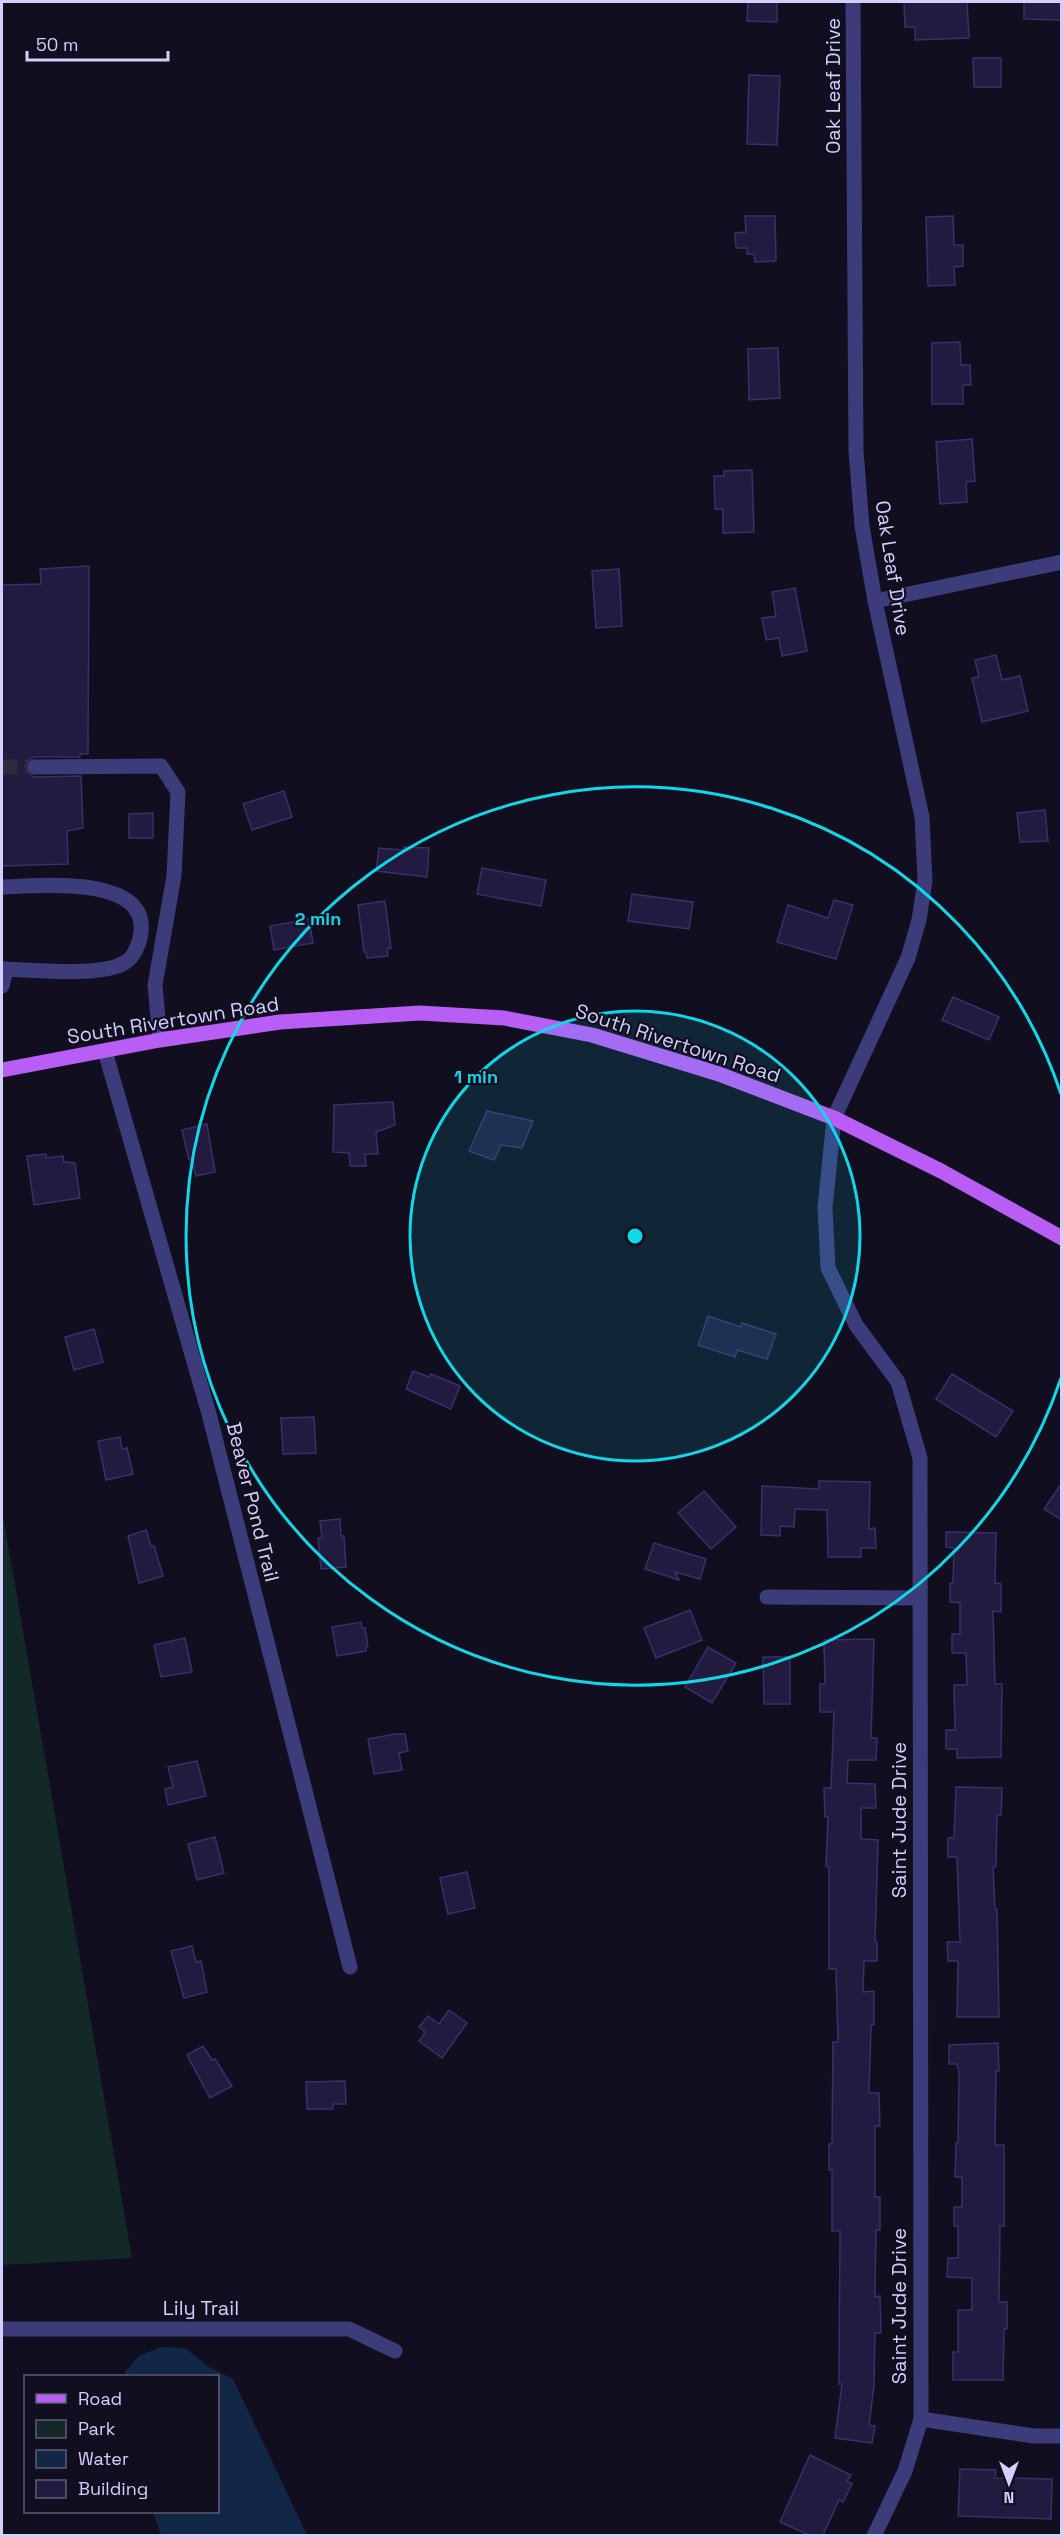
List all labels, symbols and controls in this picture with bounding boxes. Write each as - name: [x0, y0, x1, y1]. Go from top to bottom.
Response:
- street label: Oak Leaf Drive: [820, 18, 846, 154]
- scale bar: [27, 24, 168, 62]
- text: 50 m: [36, 33, 78, 56]
- street label: Oak Leaf Drive: [870, 499, 916, 637]
- text: 2 min: [295, 907, 341, 930]
- street label: South Rivertown Road: [65, 990, 281, 1050]
- street label: South Rivertown Road: [572, 998, 784, 1088]
- text: 1 min: [454, 1065, 498, 1088]
- centre of rings: [625, 1226, 645, 1246]
- street label: Beaver Pond Trail: [221, 1420, 285, 1584]
- street label: Saint Jude Drive: [886, 1742, 912, 1898]
- street label: Saint Jude Drive: [886, 2228, 912, 2384]
- street label: Lily Trail: [163, 2295, 239, 2321]
- legend: [24, 2375, 219, 2513]
- text: Road: [78, 2387, 122, 2410]
- text: Park: [78, 2417, 116, 2440]
- text: Water: [78, 2447, 129, 2470]
- north arrow: [979, 2453, 1039, 2513]
- text: Building: [78, 2477, 148, 2500]
- text: N: [1004, 2487, 1014, 2508]

